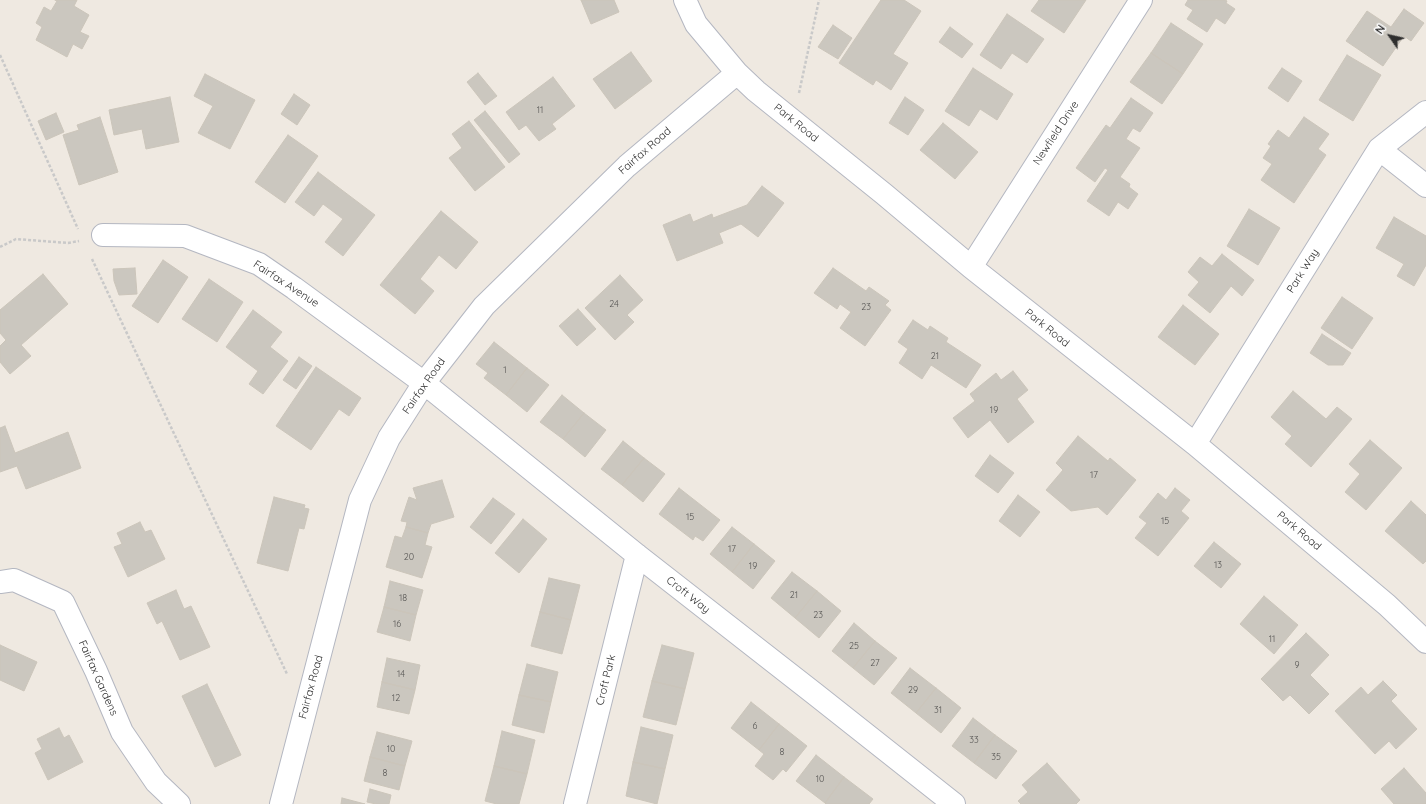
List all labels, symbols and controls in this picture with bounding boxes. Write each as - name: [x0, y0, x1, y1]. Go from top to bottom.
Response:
- north arrow: [1370, 16, 1410, 56]
- text: N: [1372, 22, 1388, 37]
- street label: Newfield Drive: [1030, 99, 1082, 167]
- street label: Park Road: [771, 101, 821, 145]
- house number: 11: [537, 105, 543, 115]
- street label: Fairfax Road: [616, 125, 674, 177]
- street label: Park Way: [1284, 246, 1322, 296]
- street label: Fairfax Avenue: [251, 258, 321, 310]
- house number: 24: [609, 299, 619, 309]
- house number: 23: [861, 302, 871, 312]
- street label: Park Road: [1022, 306, 1072, 350]
- house number: 21: [931, 351, 939, 361]
- street label: Fairfax Road: [400, 355, 448, 417]
- house number: 1: [503, 365, 507, 375]
- house number: 19: [990, 405, 998, 415]
- house number: 17: [1090, 470, 1098, 480]
- street label: Park Road: [1274, 509, 1324, 553]
- house number: 15: [686, 512, 694, 522]
- house number: 15: [1161, 516, 1169, 526]
- house number: 17: [728, 544, 736, 554]
- house number: 20: [404, 552, 414, 562]
- house number: 13: [1214, 560, 1222, 570]
- house number: 19: [749, 561, 757, 571]
- street label: Croft Way: [663, 574, 713, 616]
- house number: 21: [790, 590, 798, 600]
- house number: 18: [399, 593, 407, 603]
- house number: 23: [813, 610, 823, 620]
- house number: 16: [393, 619, 401, 629]
- house number: 11: [1269, 634, 1275, 644]
- street label: Fairfax Gardens: [75, 638, 121, 718]
- house number: 25: [849, 641, 859, 651]
- street label: Croft Park: [593, 653, 619, 707]
- street label: Fairfax Road: [296, 654, 326, 720]
- house number: 27: [870, 658, 880, 668]
- house number: 9: [1294, 660, 1300, 670]
- house number: 14: [397, 669, 405, 679]
- house number: 29: [908, 685, 918, 695]
- house number: 12: [392, 693, 400, 703]
- house number: 31: [934, 705, 942, 715]
- house number: 6: [753, 721, 757, 731]
- house number: 33: [969, 735, 979, 745]
- house number: 10: [387, 744, 395, 754]
- house number: 8: [780, 747, 784, 757]
- house number: 35: [991, 752, 1001, 762]
- house number: 8: [383, 768, 387, 778]
- house number: 10: [816, 774, 824, 784]

